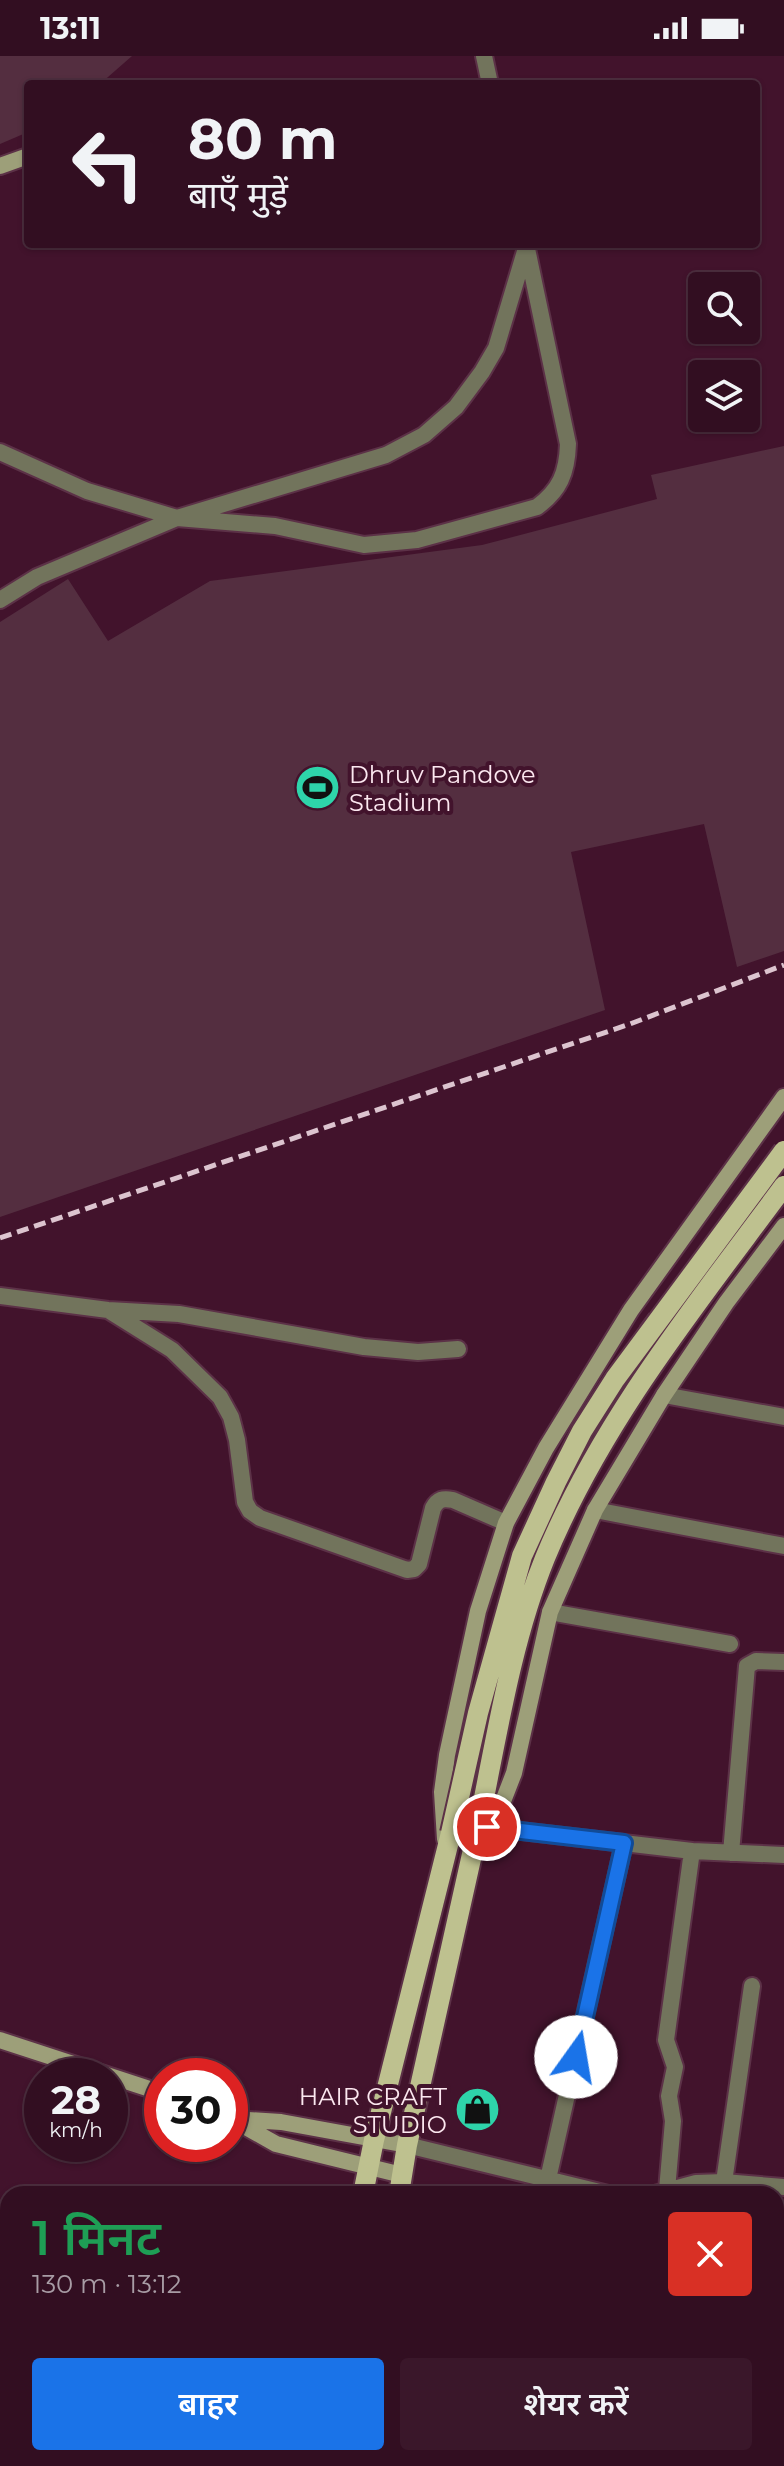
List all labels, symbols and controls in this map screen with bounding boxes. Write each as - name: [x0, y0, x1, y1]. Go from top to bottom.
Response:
- text: 13:11: [40, 10, 101, 47]
- text: 80 m: [188, 105, 338, 173]
- icon: left: [56, 112, 160, 216]
- text: बाएँ मुड़ें: [188, 173, 288, 217]
- map controls: [688, 272, 760, 432]
- button: search: [688, 272, 760, 344]
- button: layers: [688, 360, 760, 432]
- place label: Dhruv Pandove Stadium: [349, 760, 535, 817]
- sports icon: Dhruv Pandove Stadium: [294, 764, 342, 812]
- pin: [453, 1793, 521, 1861]
- icon: arrive: [465, 1805, 509, 1849]
- position arrow: [534, 2015, 618, 2099]
- speed limit sign: 30: [144, 2058, 248, 2162]
- text: 28: [51, 2075, 101, 2124]
- place label: HAIR CRAFT STUDIO: [299, 2082, 447, 2139]
- shop icon: HAIR CRAFT STUDIO: [454, 2086, 502, 2134]
- text: km/h: [49, 2118, 103, 2142]
- text: 1 मिनट: [32, 2209, 161, 2267]
- button: close: [668, 2212, 752, 2296]
- text: 130 m · 13:12: [32, 2268, 182, 2300]
- button: बाहर: [32, 2358, 384, 2450]
- button: शेयर करें: [400, 2358, 752, 2450]

